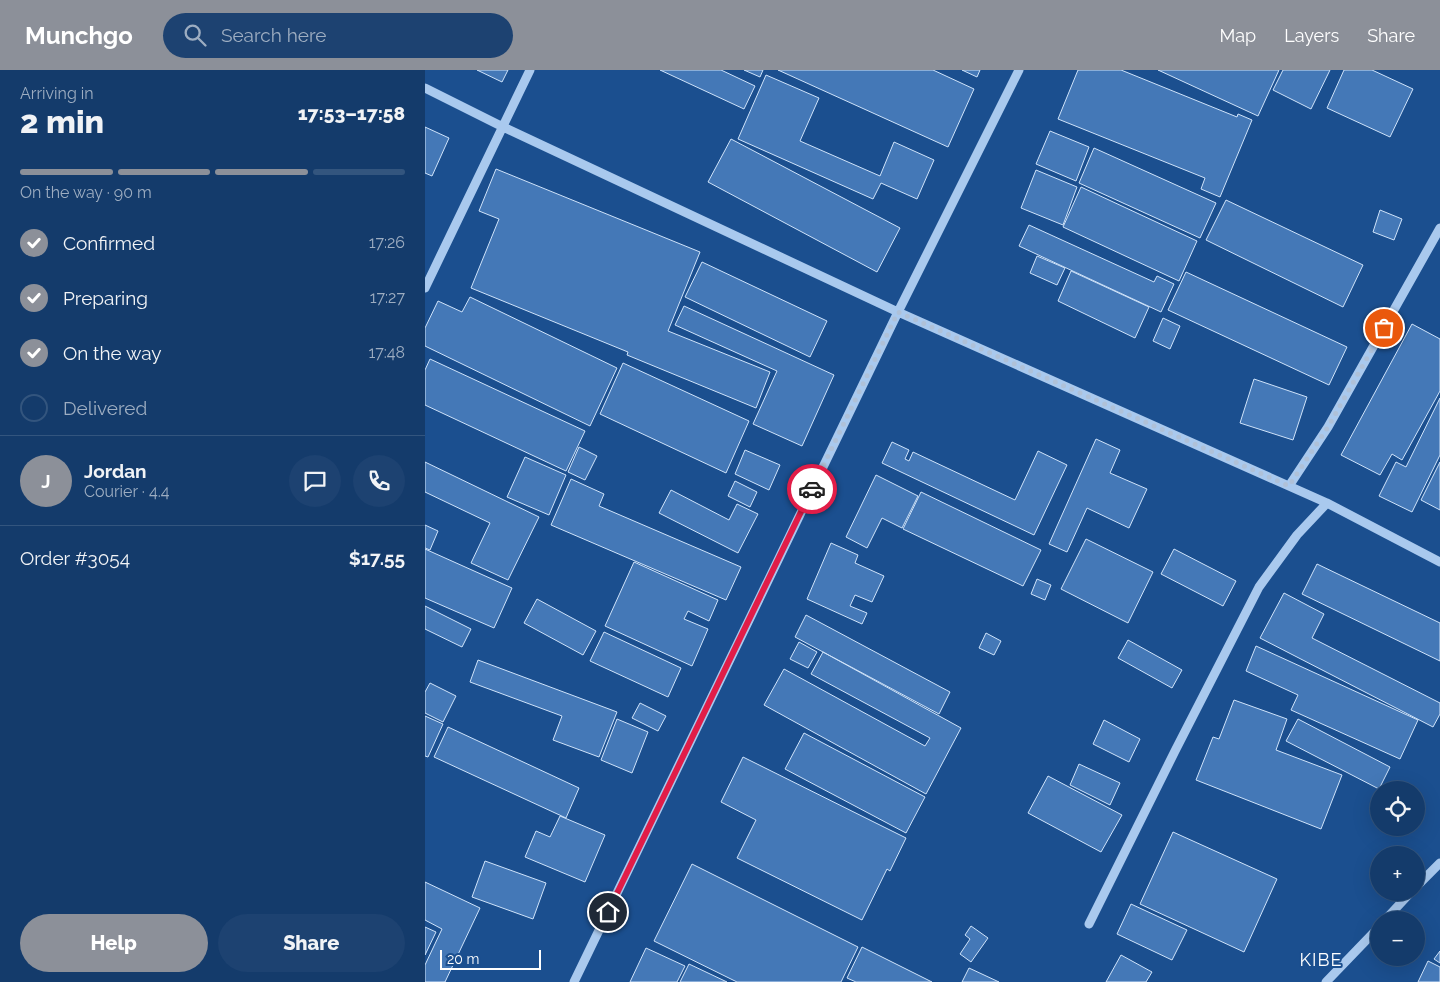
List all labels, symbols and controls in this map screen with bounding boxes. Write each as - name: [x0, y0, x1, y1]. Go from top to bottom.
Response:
- search box: [163, 13, 513, 58]
- text: Munchgo: [25, 21, 133, 50]
- icon: search: [181, 21, 209, 49]
- text: Search here: [221, 24, 326, 46]
- text: Map: [1220, 25, 1256, 46]
- text: Layers: [1284, 25, 1339, 46]
- text: Share: [1367, 25, 1415, 46]
- text: Arriving in: [20, 84, 94, 103]
- text: 17:53–17:58: [298, 102, 405, 124]
- text: 2 min: [20, 103, 104, 140]
- text: On the way · 90 m: [20, 183, 152, 202]
- icon: check: [20, 229, 48, 257]
- text: Confirmed: [63, 232, 155, 254]
- text: 17:26: [369, 233, 405, 252]
- icon: check: [20, 284, 48, 312]
- text: Preparing: [63, 287, 148, 309]
- text: 17:27: [370, 288, 405, 307]
- pin: [1363, 307, 1405, 349]
- icon: bag: [1370, 314, 1398, 342]
- icon: check: [20, 339, 48, 367]
- text: On the way: [63, 342, 162, 364]
- text: 17:48: [368, 343, 405, 362]
- text: Delivered: [63, 397, 147, 419]
- button: chat: [289, 455, 341, 507]
- button: phone: [353, 455, 405, 507]
- text: Jordan: [84, 460, 147, 482]
- courier: [787, 464, 837, 514]
- text: J: [41, 470, 51, 492]
- icon: car: [798, 475, 826, 503]
- text: Courier · 4.4: [84, 482, 169, 501]
- text: Order #3054: [20, 547, 130, 569]
- text: $17.55: [349, 547, 405, 569]
- map controls: [1370, 781, 1425, 966]
- button: locate: [1370, 781, 1425, 836]
- button: +: [1370, 846, 1425, 901]
- pin: [587, 891, 629, 933]
- icon: home: [594, 898, 622, 926]
- button: −: [1370, 911, 1425, 966]
- button: Help: [20, 914, 208, 972]
- button: Share: [218, 914, 405, 972]
- scale bar: [440, 947, 541, 970]
- district label: KIBE: [1300, 949, 1343, 970]
- text: 20 m: [447, 951, 479, 967]

